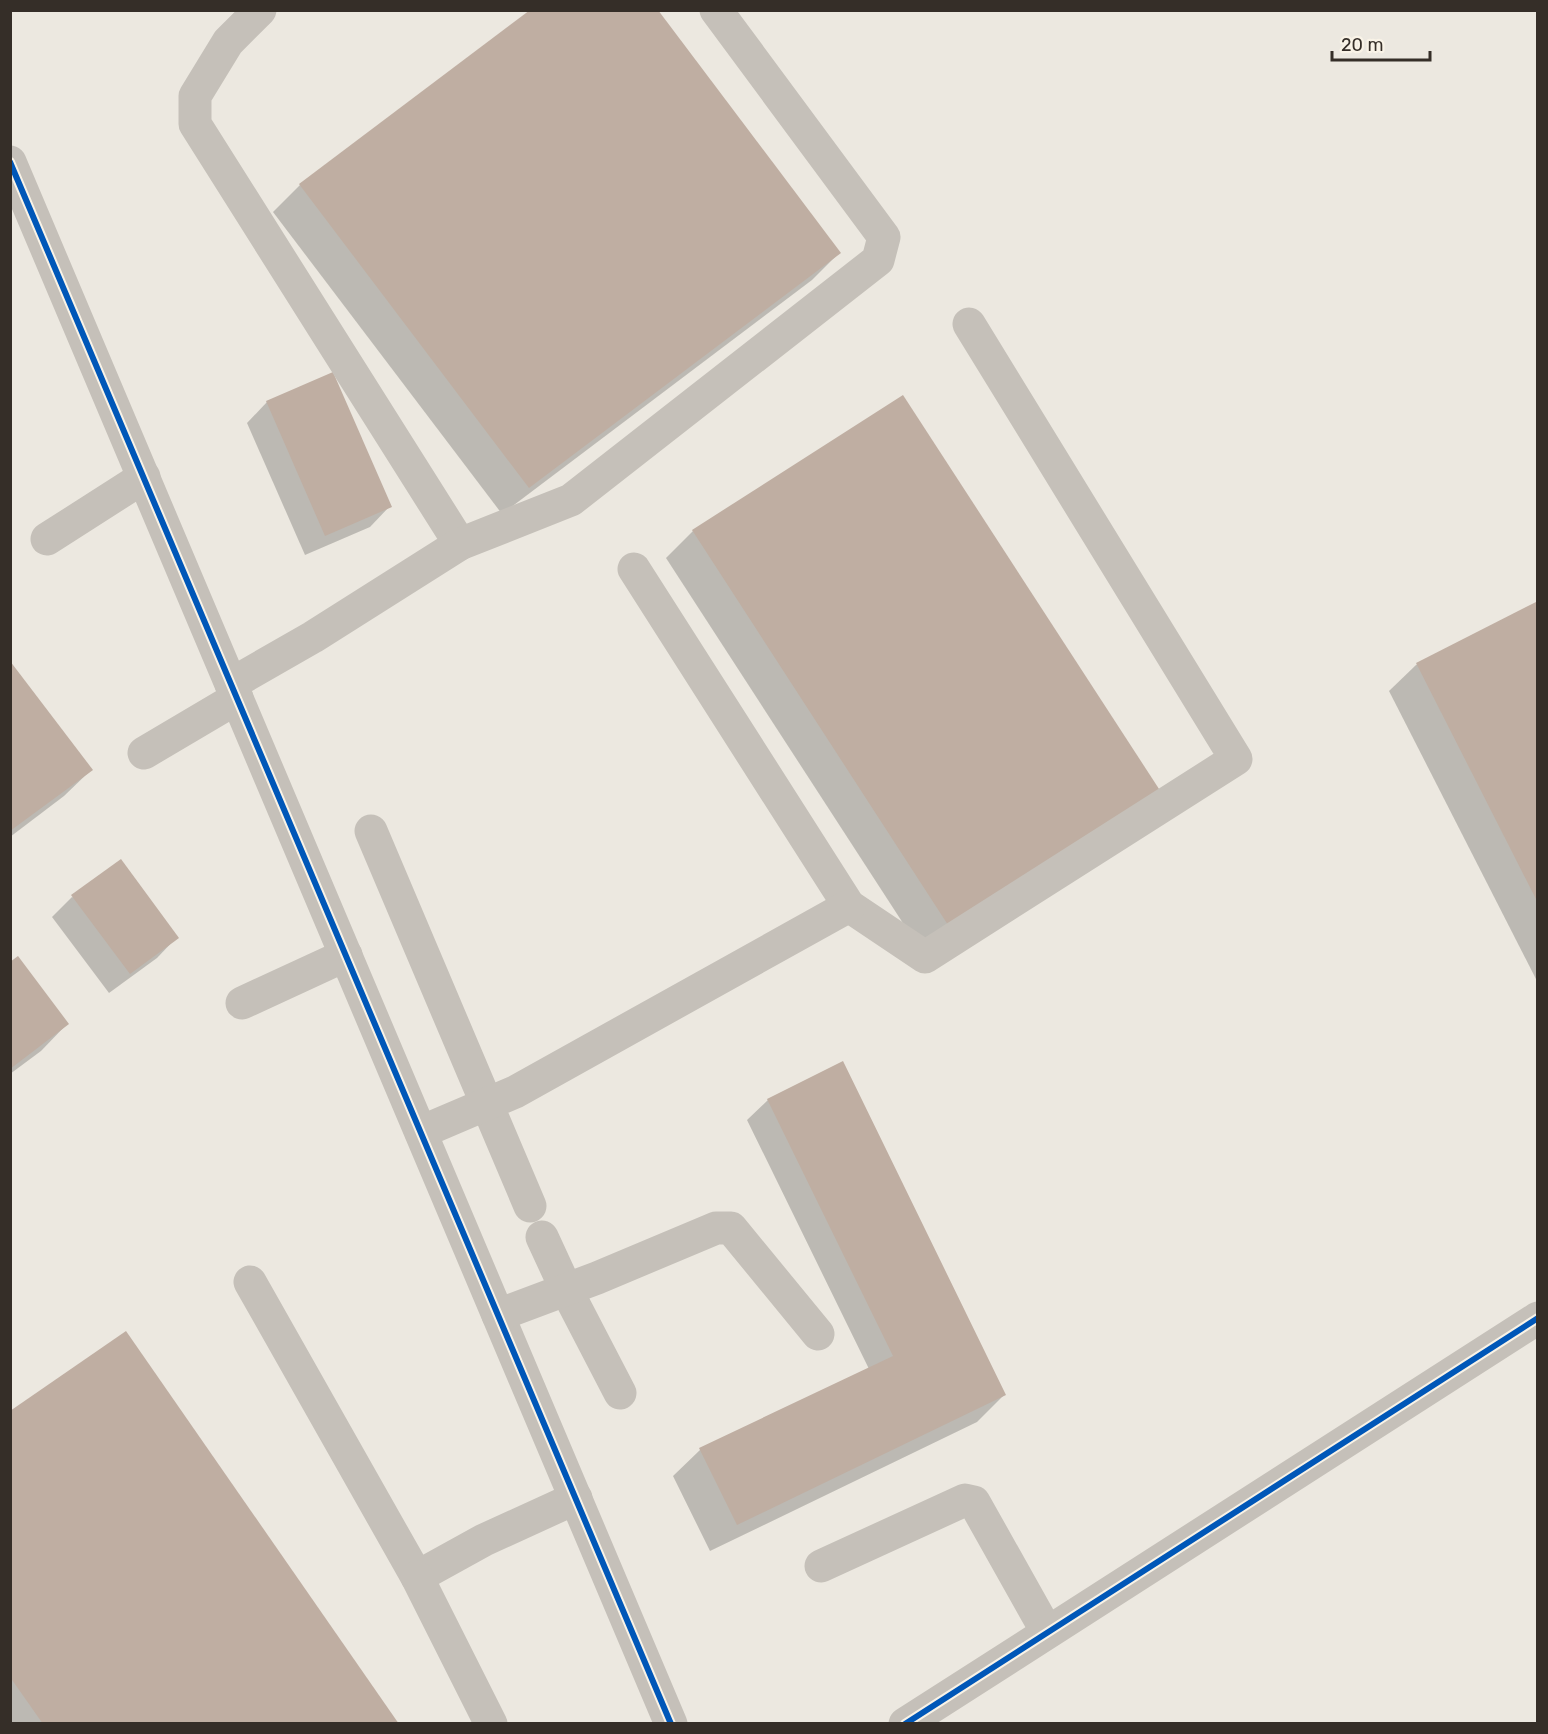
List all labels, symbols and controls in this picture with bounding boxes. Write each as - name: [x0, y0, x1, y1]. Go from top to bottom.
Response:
- scale bar: [1332, 24, 1430, 62]
- text: 20 m: [1341, 34, 1383, 56]

